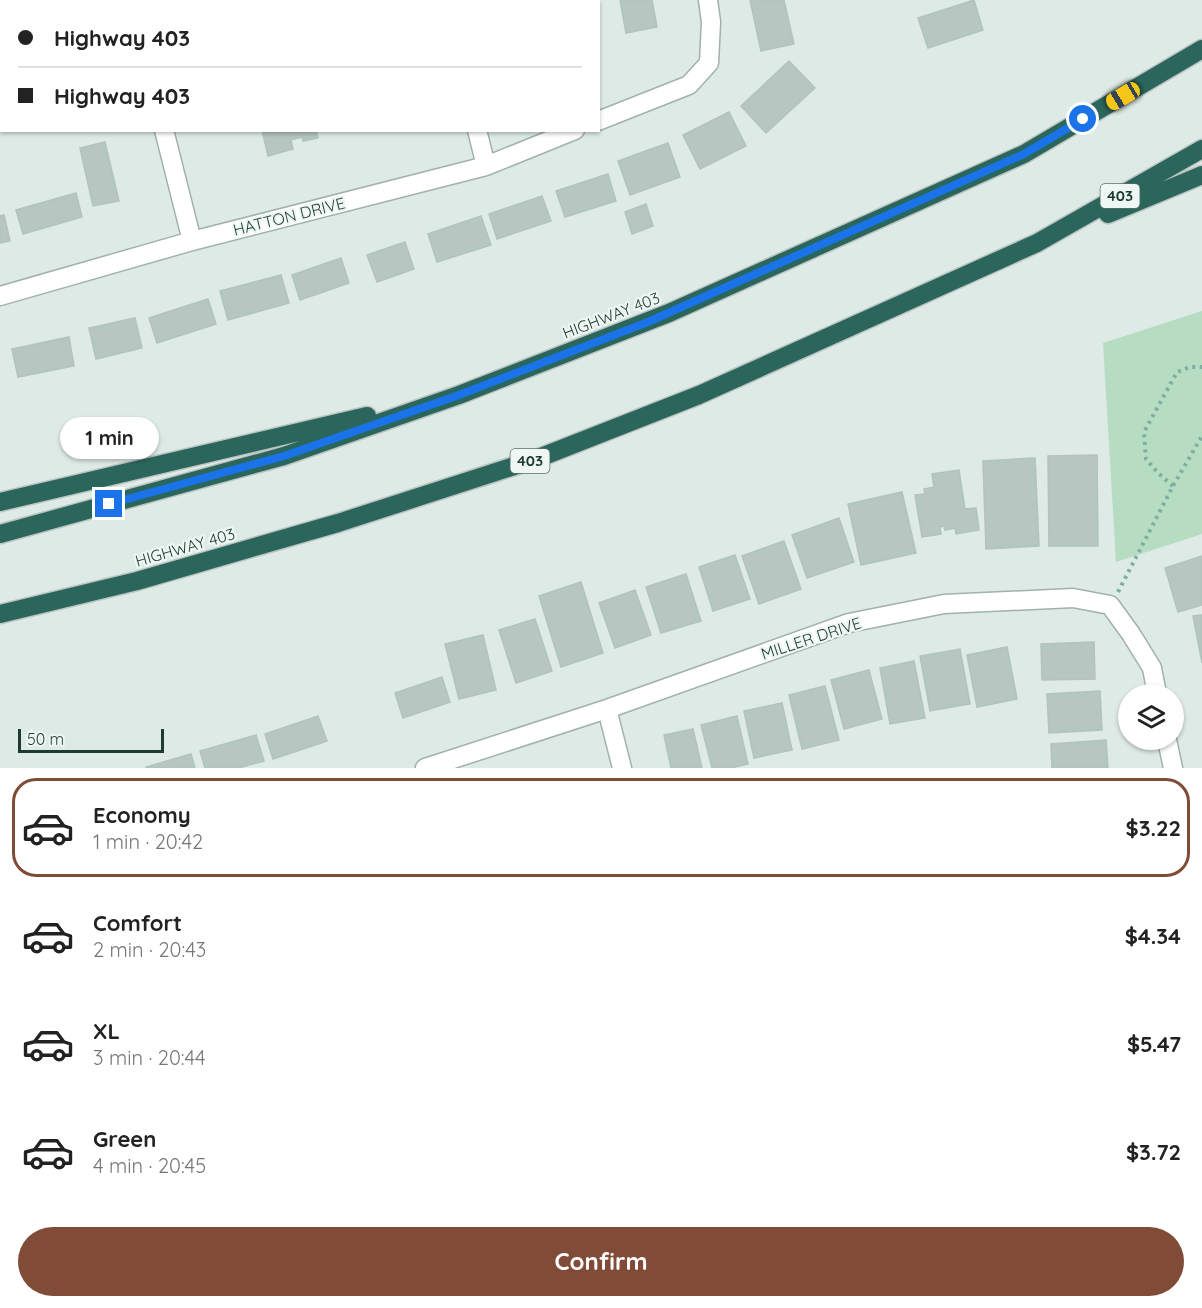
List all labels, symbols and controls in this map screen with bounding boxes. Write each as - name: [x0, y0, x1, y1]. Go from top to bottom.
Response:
- text: Highway 403: [54, 24, 190, 52]
- car: [1103, 79, 1143, 113]
- text: Highway 403: [54, 82, 190, 110]
- route start: [1069, 105, 1096, 132]
- road number: 403: [1100, 184, 1140, 208]
- street label: HATTON DRIVE: [231, 192, 347, 240]
- street label: HIGHWAY 403: [560, 287, 662, 343]
- callout: 1 min: [60, 417, 158, 459]
- text: 1 min: [85, 425, 134, 450]
- road number: 403: [510, 449, 550, 473]
- route end: [95, 490, 122, 517]
- street label: HIGHWAY 403: [133, 523, 237, 571]
- street label: MILLER DRIVE: [758, 612, 864, 664]
- map controls: [1118, 684, 1184, 750]
- button: layers: [1118, 684, 1184, 750]
- scale bar: [18, 726, 164, 754]
- text: 50 m: [27, 729, 64, 749]
- icon: car: [21, 801, 75, 855]
- text: Economy: [93, 801, 191, 829]
- text: $3.22: [1126, 814, 1181, 842]
- text: 1 min · 20:42: [93, 829, 203, 854]
- icon: car: [21, 909, 75, 963]
- text: Comfort: [93, 909, 182, 937]
- text: $4.34: [1125, 922, 1181, 950]
- text: 2 min · 20:43: [93, 937, 206, 962]
- icon: car: [21, 1017, 75, 1071]
- text: XL: [93, 1017, 120, 1045]
- text: $5.47: [1127, 1030, 1181, 1058]
- text: 3 min · 20:44: [93, 1045, 206, 1070]
- icon: car: [21, 1125, 75, 1179]
- text: Green: [93, 1125, 156, 1153]
- text: $3.72: [1126, 1138, 1181, 1166]
- text: 4 min · 20:45: [93, 1153, 206, 1178]
- button: Confirm: [18, 1227, 1184, 1296]

